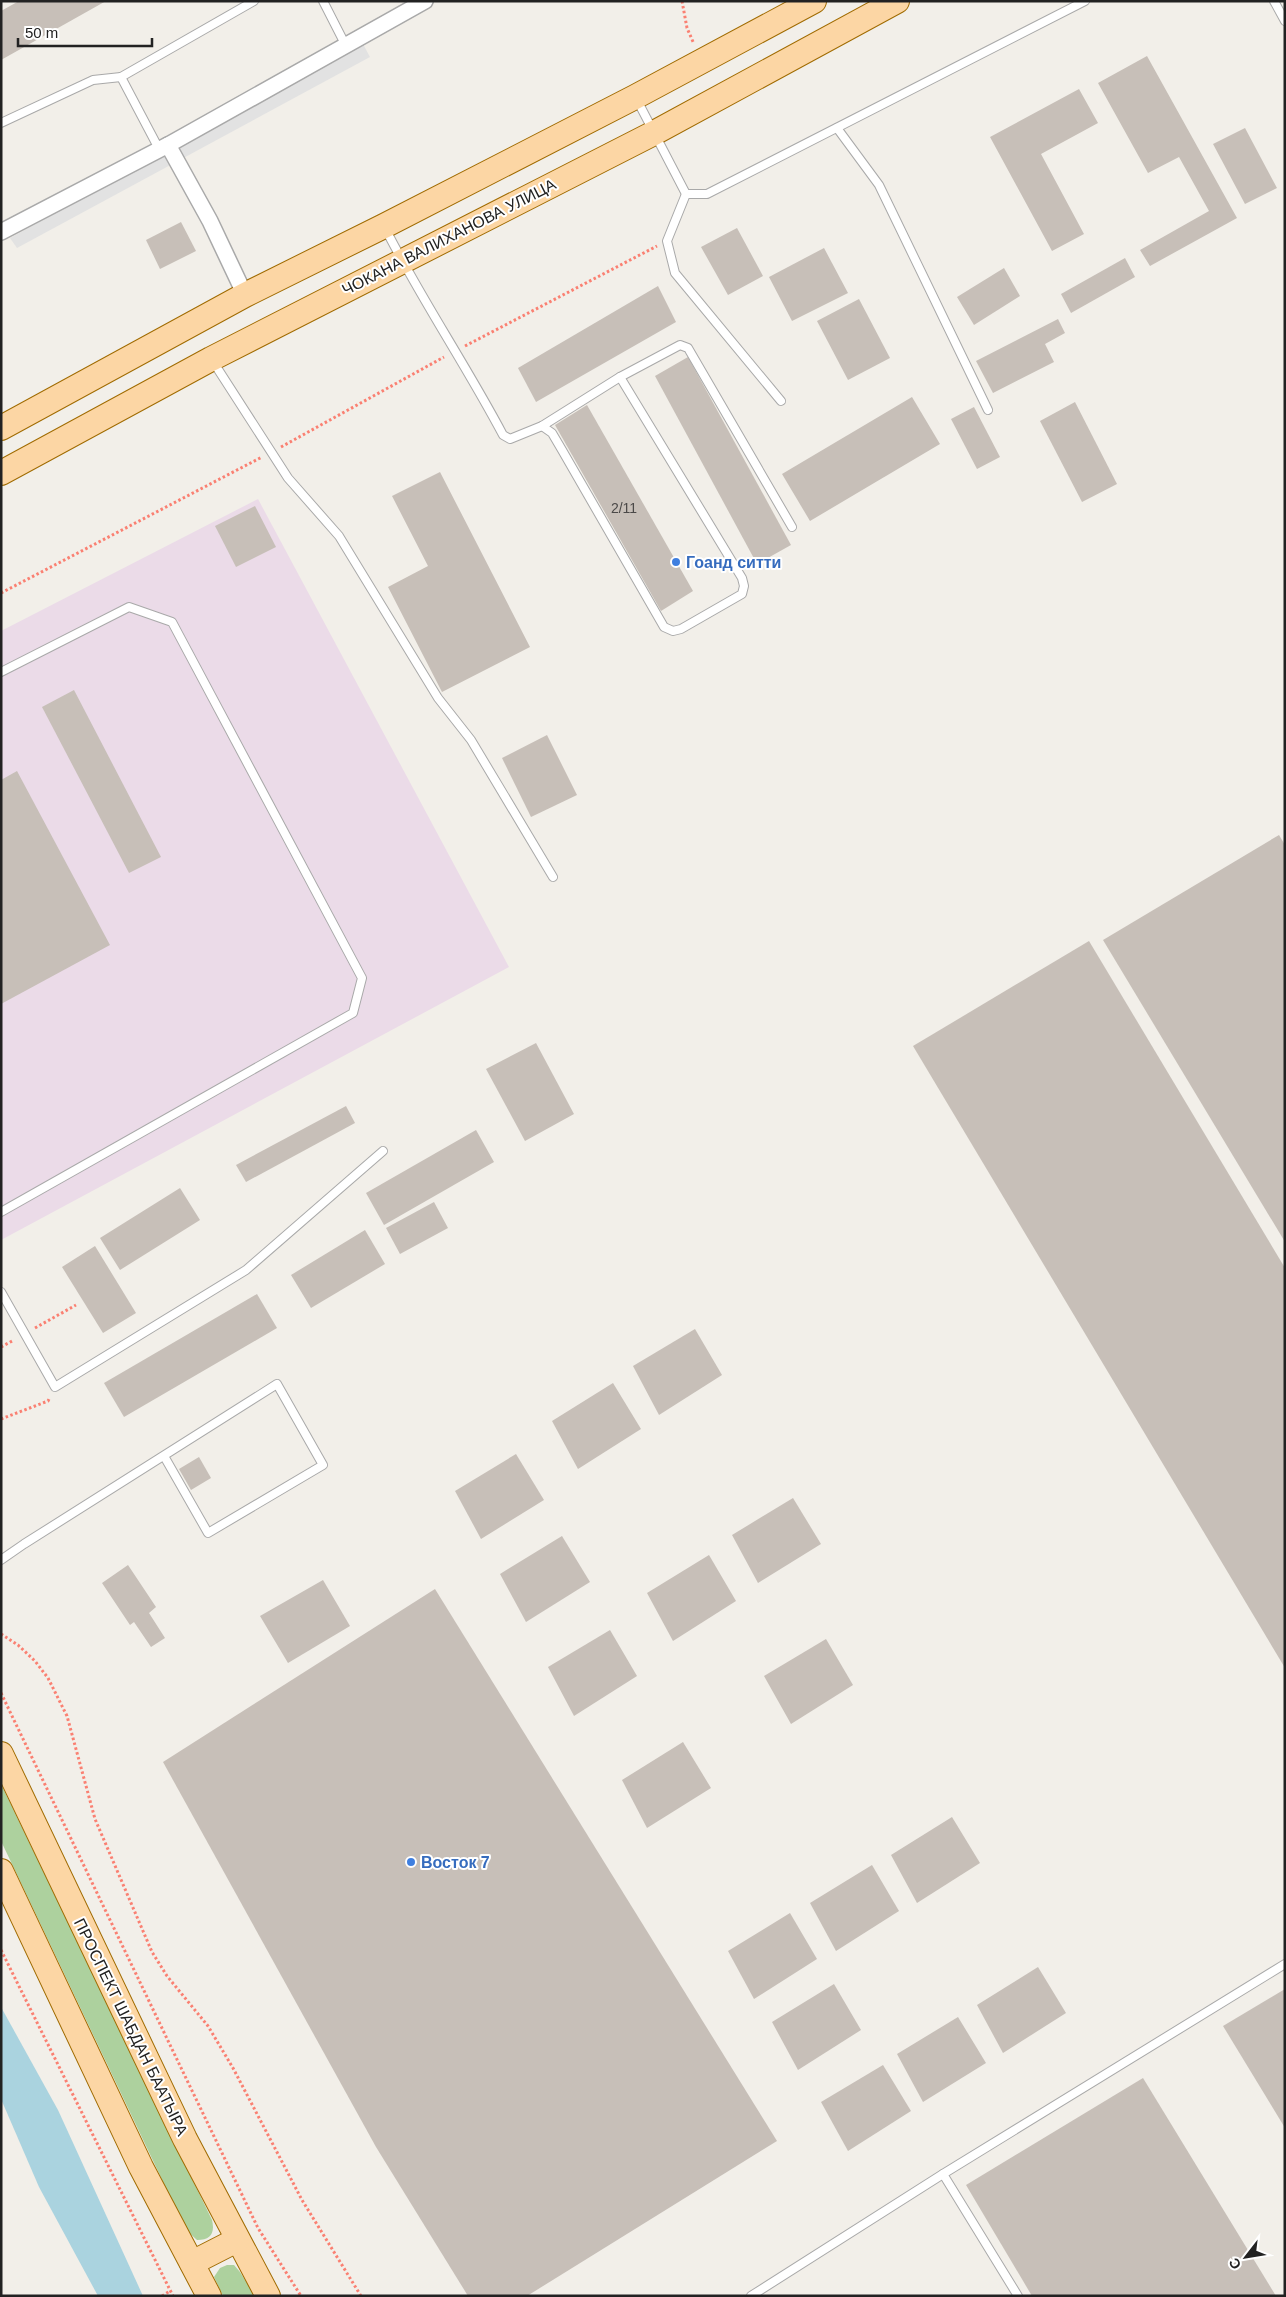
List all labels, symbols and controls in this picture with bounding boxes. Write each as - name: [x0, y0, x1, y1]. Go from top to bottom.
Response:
- scale bar: [18, 15, 151, 47]
- text: 50 m: [25, 24, 58, 41]
- street label: ЧОКАНА ВАЛИХАНОВА УЛИЦА: [339, 175, 559, 299]
- house number: 2/11: [611, 500, 637, 516]
- place label: Гоанд ситти: [686, 554, 781, 571]
- marker: Гоанд ситти: [670, 556, 682, 568]
- place label: Восток 7: [421, 1854, 490, 1871]
- marker: Восток 7: [405, 1856, 417, 1868]
- street label: ПРОСПЕКТ ШАБДАН БААТЫРА: [71, 1916, 191, 2139]
- north arrow: [1221, 2232, 1271, 2282]
- text: С: [1225, 2255, 1244, 2272]

